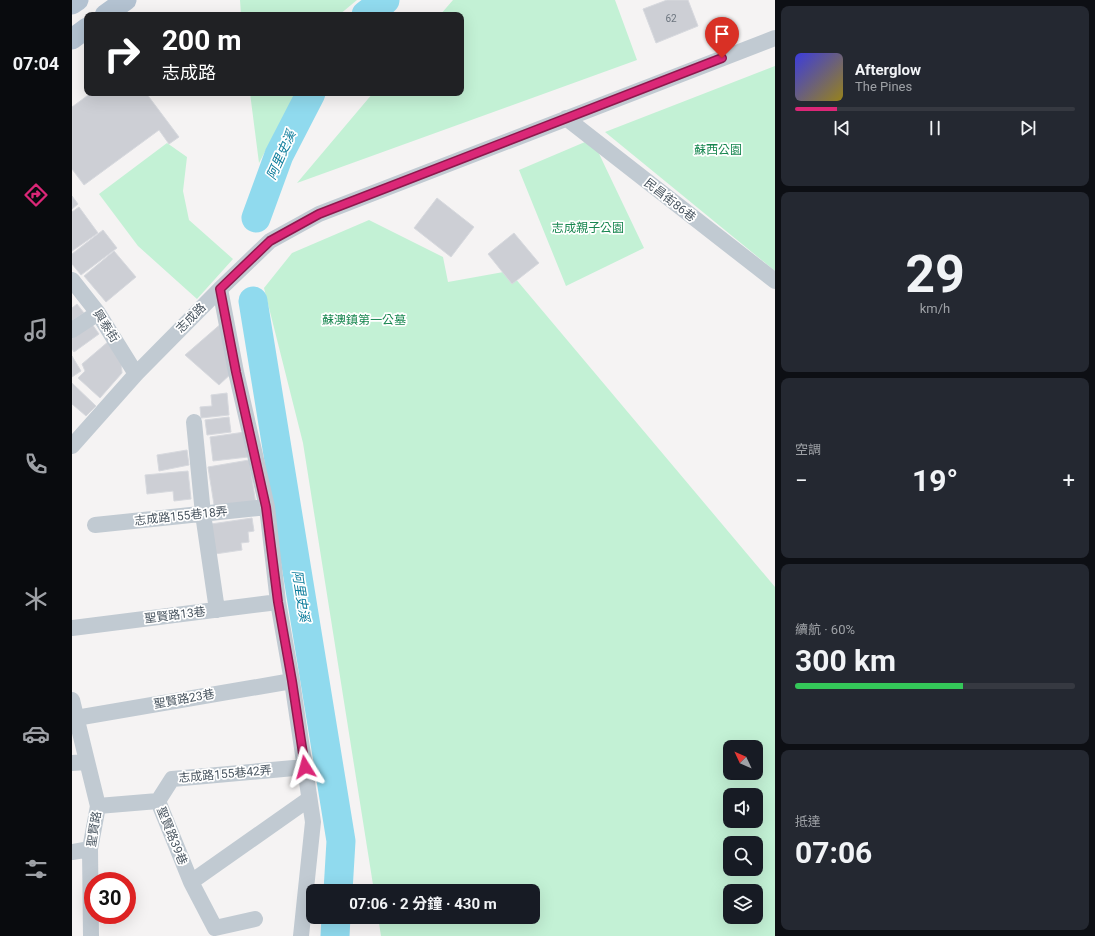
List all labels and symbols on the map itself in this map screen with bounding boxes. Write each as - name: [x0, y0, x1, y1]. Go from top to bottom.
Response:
- house number: 62: [665, 13, 677, 24]
- pin: [705, 17, 739, 58]
- water label: 阿里史溪: [264, 126, 299, 182]
- park label: 蘇西公園: [694, 143, 742, 157]
- street label: 民昌街86巷: [641, 176, 699, 224]
- park label: 志成親子公園: [552, 221, 624, 235]
- street label: 志成路: [173, 300, 209, 336]
- street label: 興泰街: [90, 307, 122, 345]
- park label: 蘇澳鎮第一公墓: [322, 313, 406, 327]
- street label: 志成路155巷18弄: [134, 504, 228, 528]
- water label: 阿里史溪: [290, 569, 313, 625]
- street label: 聖賢路13巷: [144, 604, 206, 626]
- street label: 聖賢路23巷: [153, 687, 215, 711]
- north arrow: [723, 740, 763, 780]
- position arrow: [284, 746, 326, 788]
- street label: 志成路155巷42弄: [178, 763, 272, 785]
- street label: 聖賢路39巷: [154, 805, 190, 867]
- street label: 聖賢路: [84, 810, 104, 848]
- speed limit sign: 30: [84, 872, 136, 924]

